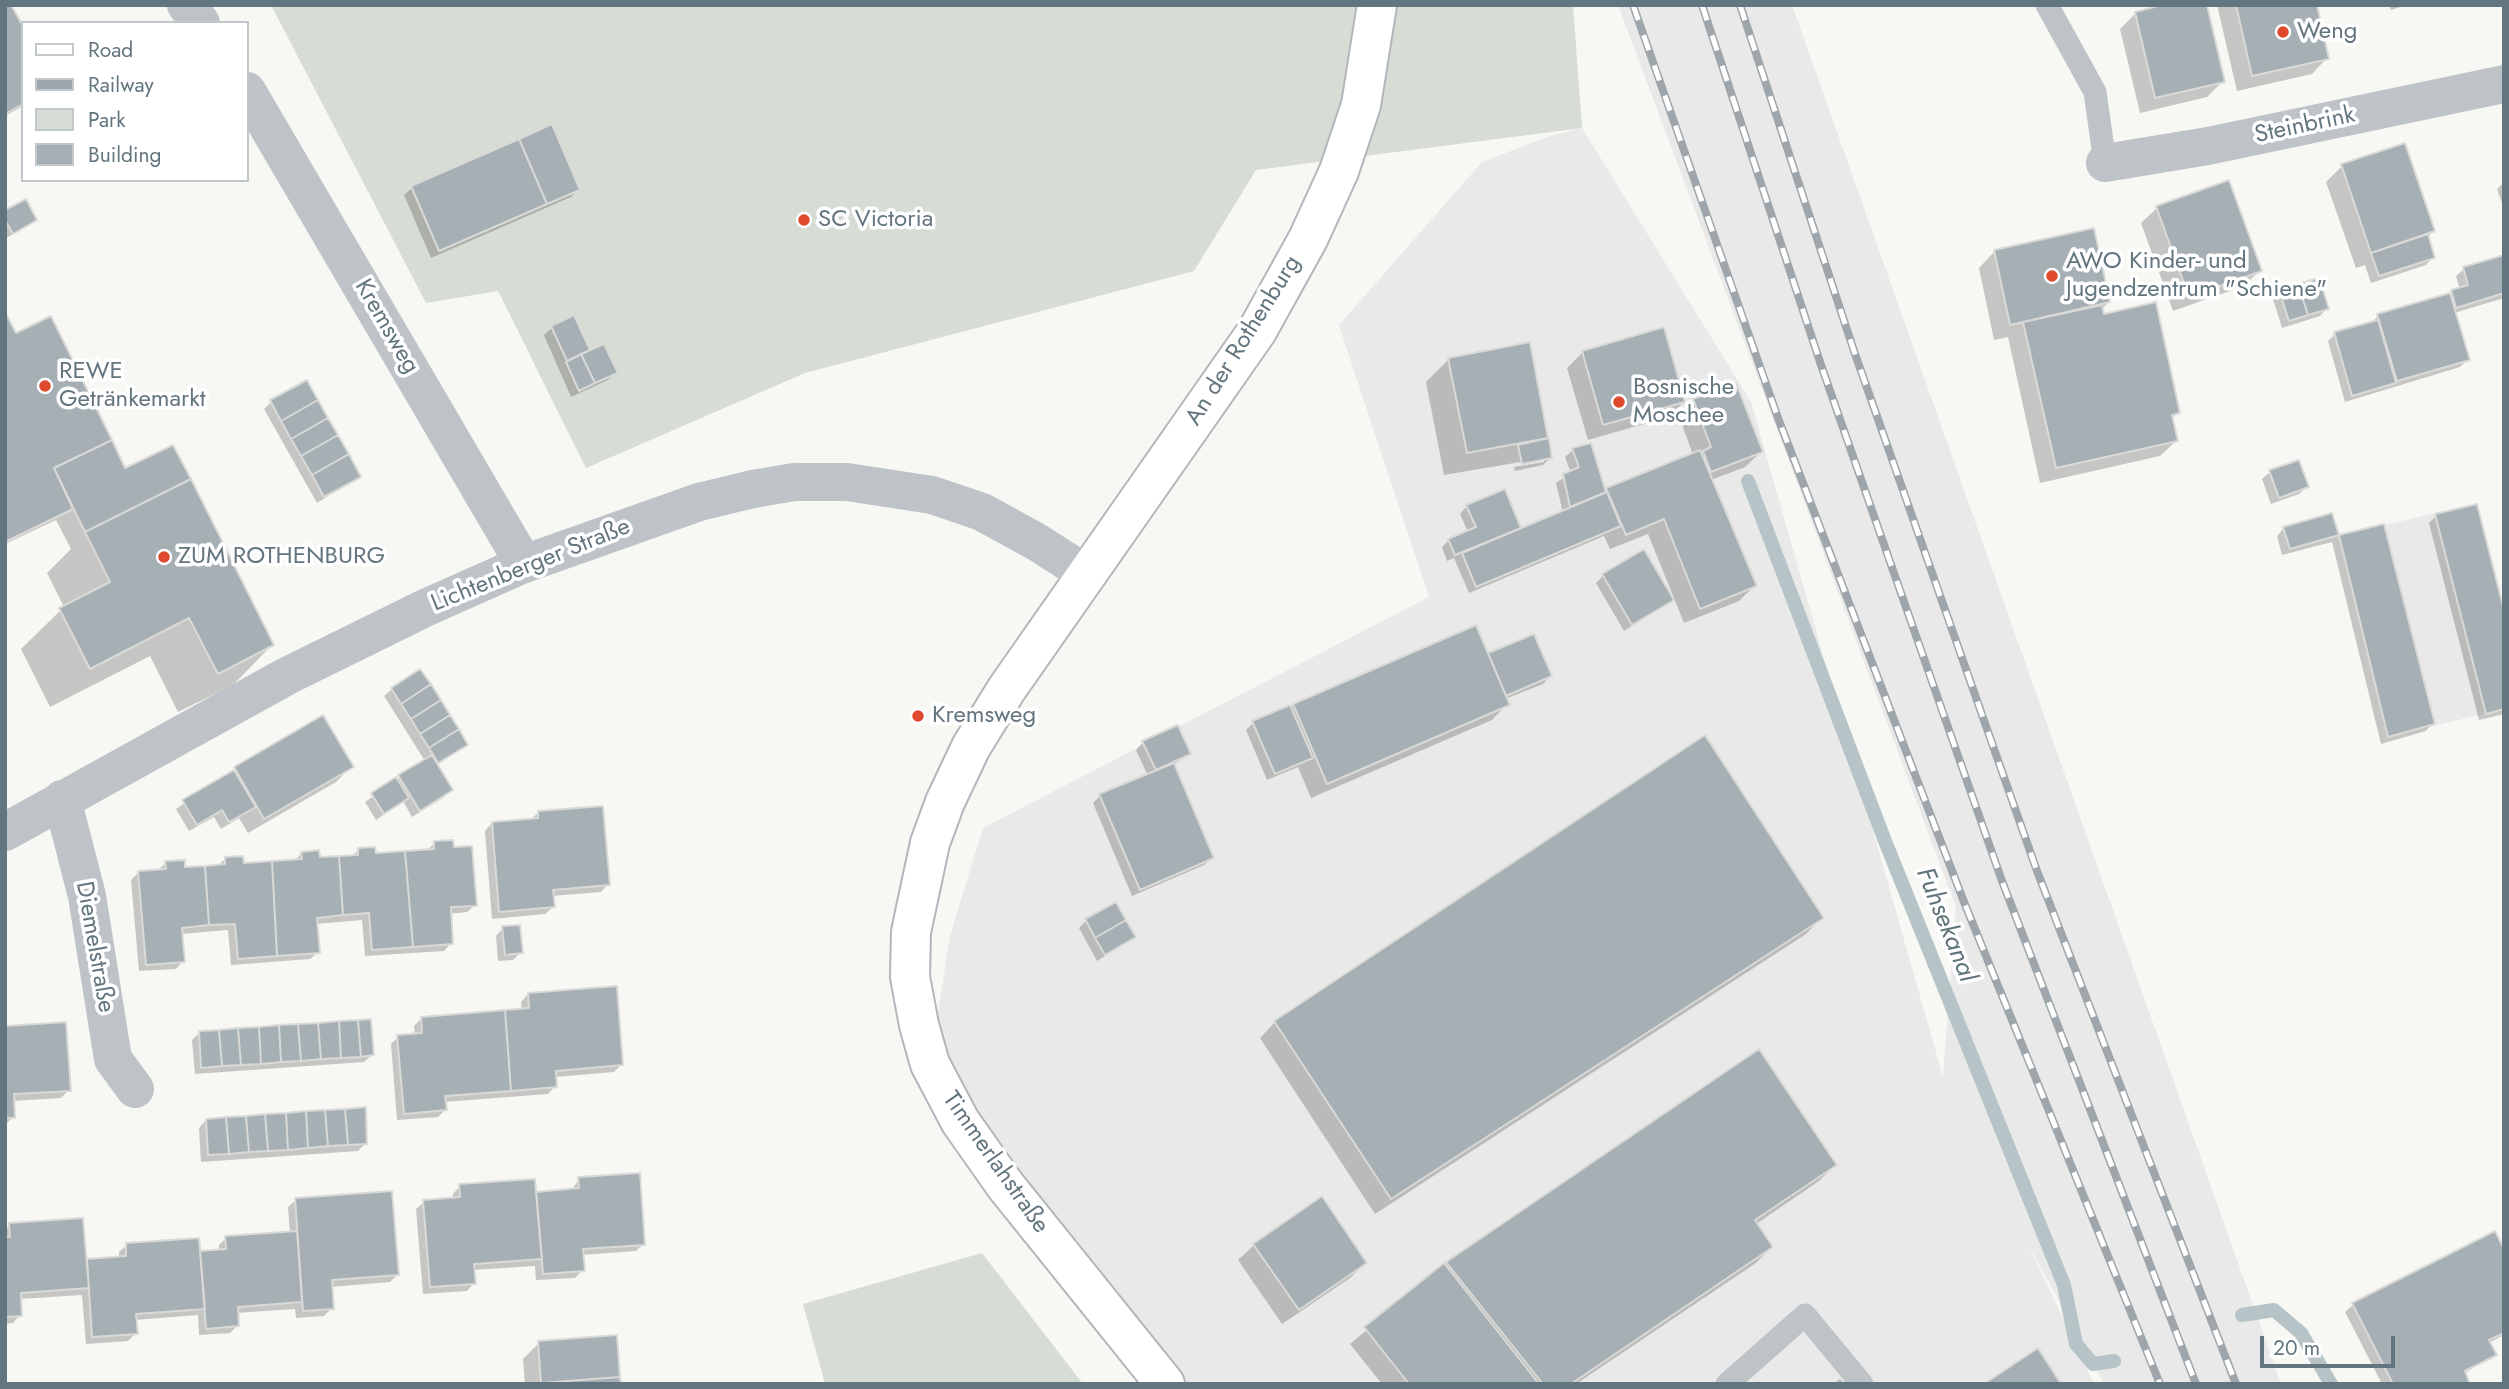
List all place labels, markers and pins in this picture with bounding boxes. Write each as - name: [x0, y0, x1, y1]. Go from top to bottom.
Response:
- place label: Weng: [2297, 18, 2357, 46]
- marker: Weng: [2275, 24, 2291, 40]
- place label: SC Victoria: [818, 206, 933, 234]
- marker: SC Victoria: [796, 212, 812, 228]
- place label: AWO Kinder- und Jugendzentrum "Schiene": [2066, 248, 2327, 304]
- marker: AWO Kinder- und Jugendzentrum "Schiene": [2044, 268, 2060, 284]
- place label: REWE Getränkemarkt: [59, 358, 206, 414]
- place label: Bosnische Moschee: [1633, 374, 1734, 430]
- marker: REWE Getränkemarkt: [37, 378, 53, 394]
- marker: Bosnische Moschee: [1611, 394, 1627, 410]
- place label: ZUM ROTHENBURG: [178, 543, 385, 571]
- marker: ZUM ROTHENBURG: [156, 549, 172, 565]
- place label: Kremsweg: [932, 702, 1036, 730]
- marker: Kremsweg: [910, 708, 926, 724]

